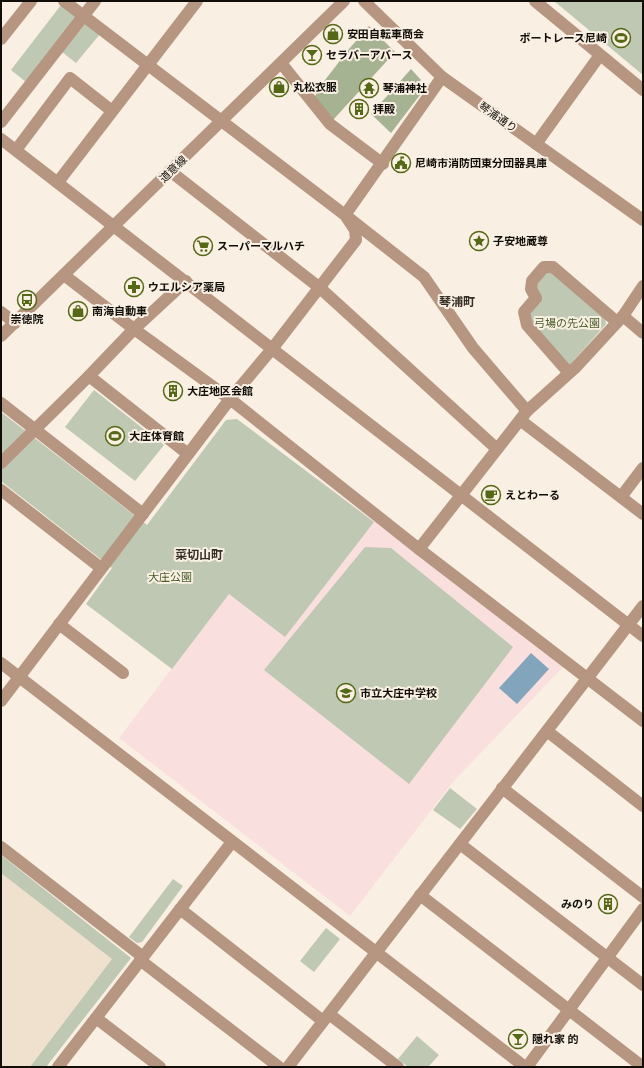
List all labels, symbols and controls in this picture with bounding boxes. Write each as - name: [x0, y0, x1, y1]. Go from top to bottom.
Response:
- shop icon: 安田自転車商会: [322, 23, 344, 45]
- sports icon: ボートレース尼崎: [610, 27, 632, 49]
- place label: 安田自転車商会: [347, 28, 424, 40]
- place label: ボートレース尼崎: [520, 32, 607, 44]
- bar icon: セラバーアバース: [301, 44, 323, 66]
- place label: セラバーアバース: [326, 49, 412, 61]
- shop icon: 丸松衣服: [268, 76, 290, 98]
- temple icon: 琴浦神社: [358, 77, 380, 99]
- place label: 丸松衣服: [293, 81, 337, 93]
- place label: 琴浦神社: [382, 82, 427, 94]
- building icon: 拝殿: [348, 98, 370, 120]
- street label: 琴浦通り: [477, 99, 519, 135]
- place label: 拝殿: [373, 103, 395, 115]
- public building icon: 尼崎市消防団東分団器具庫: [390, 152, 412, 174]
- street label: 道意線: [157, 153, 189, 185]
- place label: 尼崎市消防団東分団器具庫: [415, 157, 547, 169]
- place icon: 子安地蔵尊: [468, 230, 490, 252]
- supermarket icon: スーパーマルハチ: [192, 235, 214, 257]
- place label: 子安地蔵尊: [493, 235, 548, 247]
- place label: スーパーマルハチ: [217, 240, 305, 252]
- pharmacy icon: ウエルシア薬局: [123, 276, 145, 298]
- place label: ウエルシア薬局: [148, 281, 225, 293]
- bus stop icon: 崇徳院: [16, 289, 38, 311]
- district label: 琴浦町: [439, 295, 475, 309]
- shop icon: 南海自動車: [67, 300, 89, 322]
- place label: 南海自動車: [92, 305, 147, 317]
- place label: 崇徳院: [11, 313, 44, 325]
- park label: 弓場の先公園: [534, 317, 600, 329]
- building icon: 大庄地区会館: [162, 380, 184, 402]
- place label: 大庄地区会館: [187, 385, 253, 397]
- sports icon: 大庄体育館: [104, 425, 126, 447]
- place label: 大庄体育館: [129, 430, 184, 442]
- cafe icon: えとわーる: [480, 484, 502, 506]
- place label: えとわーる: [505, 489, 560, 501]
- district label: 菜切山町: [175, 548, 223, 562]
- park label: 大庄公園: [148, 571, 192, 583]
- school or university icon: 市立大庄中学校: [335, 682, 357, 704]
- place label: 市立大庄中学校: [360, 687, 437, 699]
- building icon: みのり: [597, 893, 619, 915]
- place label: みのり: [561, 898, 594, 910]
- bar icon: 隠れ家 的: [507, 1028, 529, 1050]
- place label: 隠れ家 的: [532, 1033, 578, 1045]

